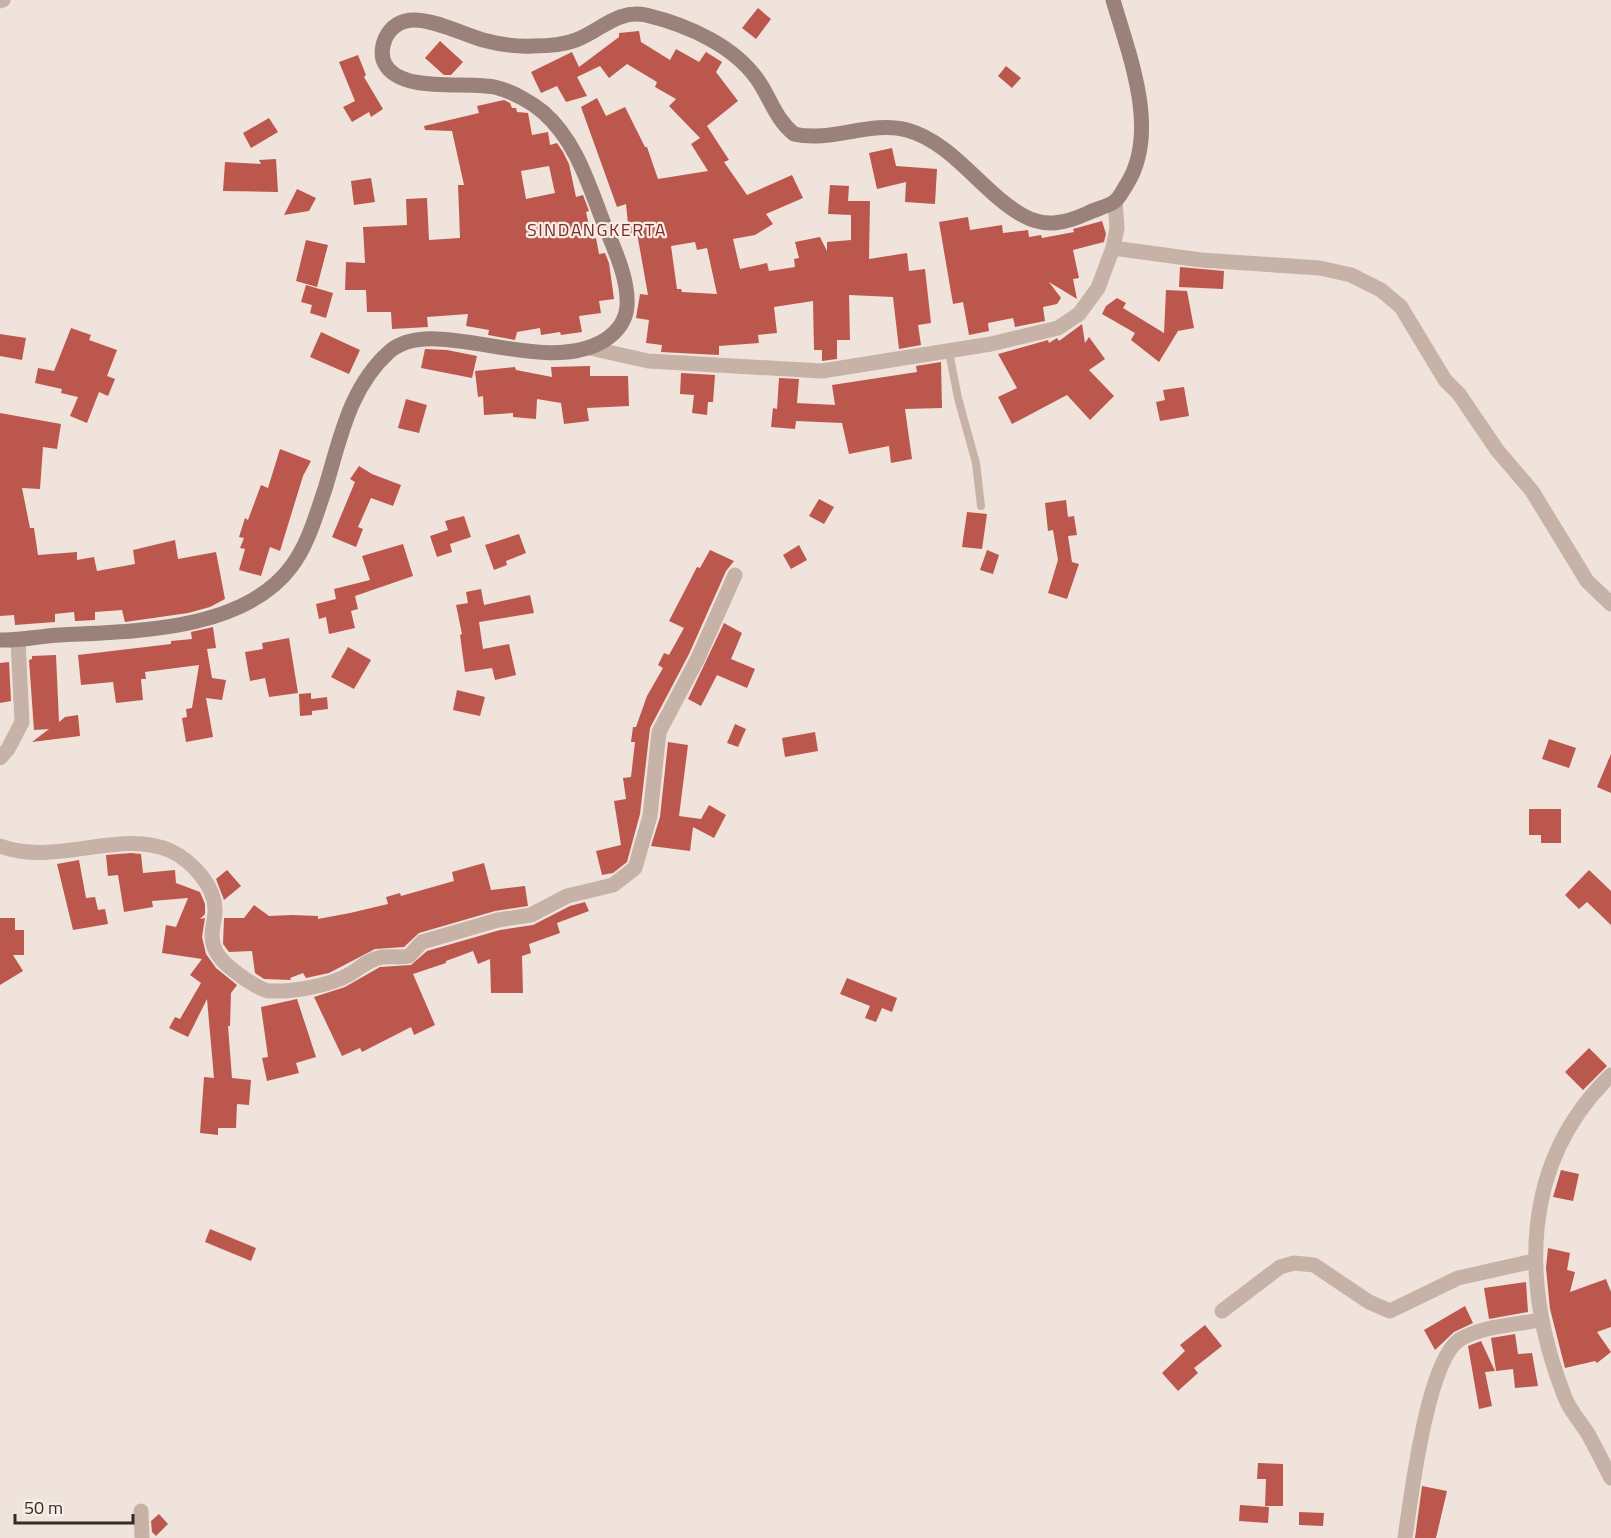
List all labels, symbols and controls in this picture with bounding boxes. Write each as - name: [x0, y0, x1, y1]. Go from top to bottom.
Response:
- district label: SINDANGKERTA: [527, 216, 667, 243]
- scale bar: [15, 1487, 134, 1525]
- text: 50 m: [24, 1494, 63, 1521]

